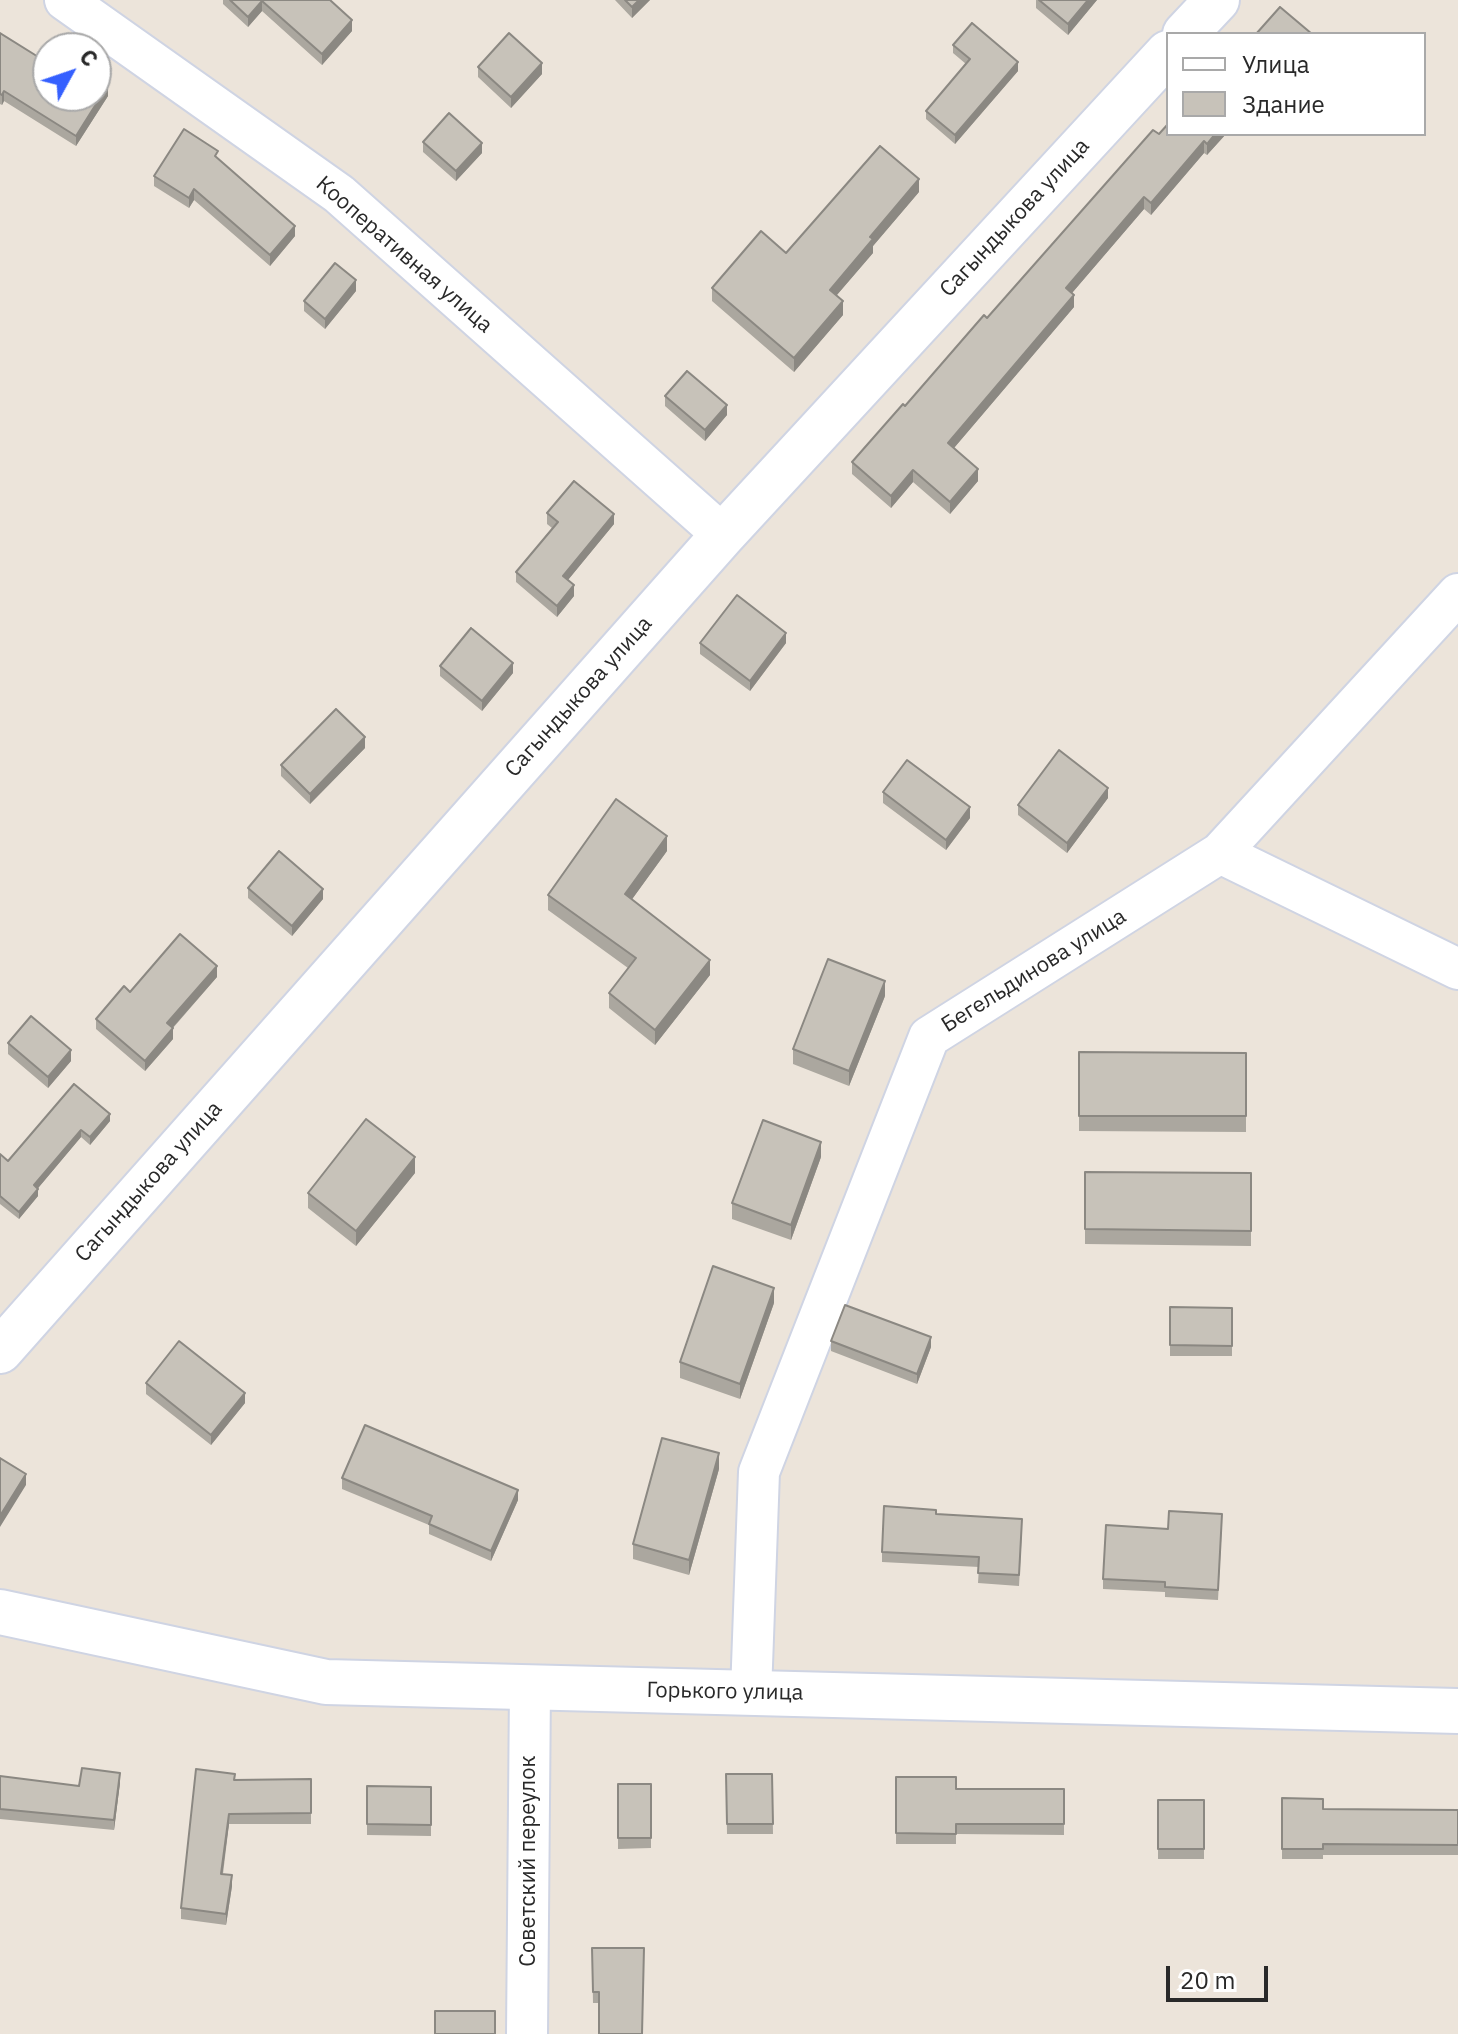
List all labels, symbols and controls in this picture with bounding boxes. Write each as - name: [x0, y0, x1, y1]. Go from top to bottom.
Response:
- north arrow: [32, 32, 112, 112]
- legend: [1166, 32, 1426, 136]
- text: С: [74, 43, 105, 72]
- text: Улица: [1242, 48, 1310, 80]
- text: Здание: [1242, 88, 1325, 120]
- street label: Сагындыкова улица: [935, 133, 1095, 303]
- street label: Кооперативная улица: [310, 171, 498, 339]
- street label: Сагындыкова улица: [500, 611, 658, 783]
- street label: Бегельдинова улица: [937, 903, 1131, 1039]
- street label: Сагындыкова улица: [70, 1096, 228, 1268]
- street label: Горького улица: [646, 1677, 804, 1707]
- street label: Советский переулок: [516, 1755, 542, 1967]
- scale bar: [1170, 1950, 1272, 2000]
- text: 20 m: [1180, 1964, 1235, 1996]

